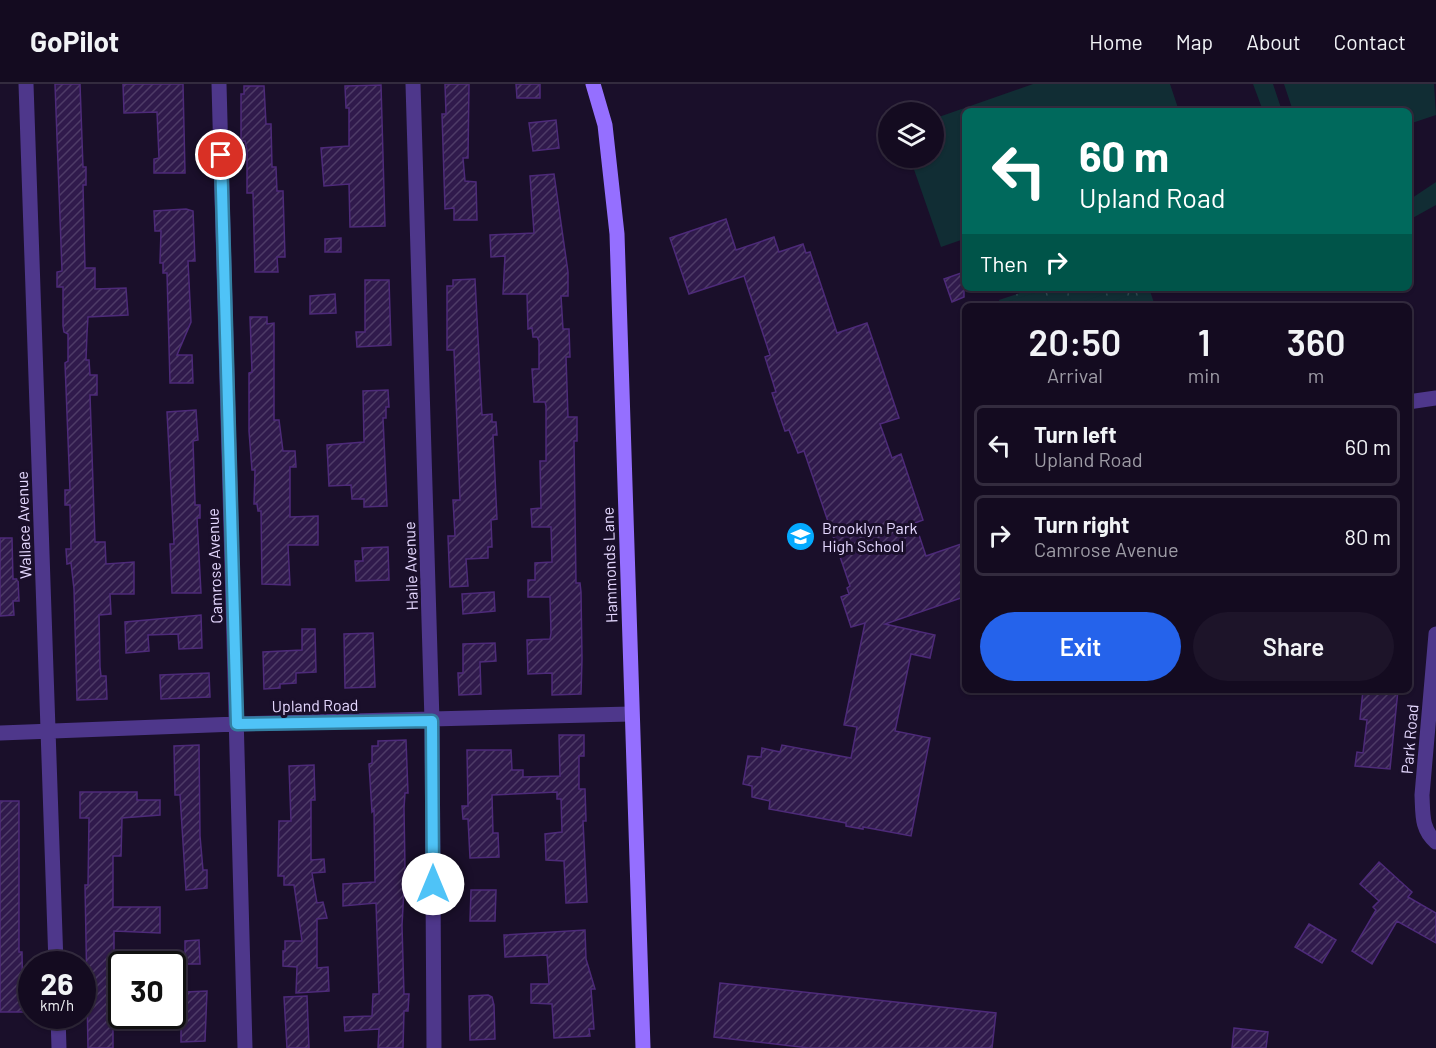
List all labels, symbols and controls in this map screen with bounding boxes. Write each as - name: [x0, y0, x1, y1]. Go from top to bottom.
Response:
- text: GoPilot: [30, 24, 119, 58]
- text: Home: [1089, 29, 1143, 54]
- text: Map: [1176, 29, 1213, 54]
- text: About: [1246, 29, 1301, 54]
- text: Contact: [1334, 29, 1406, 54]
- map controls: [878, 102, 944, 168]
- button: layers: [878, 102, 944, 168]
- pin: [195, 129, 246, 180]
- text: 60 m: [1079, 130, 1169, 180]
- icon: left: [980, 132, 1058, 210]
- icon: arrive: [204, 138, 237, 171]
- text: Upland Road: [1079, 181, 1226, 213]
- icon: right: [1040, 246, 1073, 279]
- text: Then: [980, 250, 1028, 276]
- text: 20:50: [1029, 320, 1121, 363]
- text: 1: [1198, 320, 1210, 363]
- text: 360: [1287, 320, 1345, 363]
- text: Arrival: [1047, 363, 1103, 387]
- text: min: [1188, 363, 1220, 387]
- text: m: [1308, 363, 1324, 387]
- text: Turn left: [1034, 421, 1117, 447]
- icon: left: [983, 429, 1016, 462]
- text: 60 m: [1345, 433, 1391, 459]
- text: Upland Road: [1034, 447, 1143, 471]
- street label: Wallace Avenue: [12, 471, 34, 579]
- street label: Hammonds Lane: [597, 507, 621, 623]
- street label: Camrose Avenue: [202, 508, 226, 624]
- text: Turn right: [1034, 511, 1129, 537]
- place label: Brooklyn Park High School: [822, 518, 918, 555]
- icon: right: [983, 519, 1016, 552]
- school or university icon: Brooklyn Park High School: [785, 520, 817, 552]
- street label: Haile Avenue: [399, 521, 421, 611]
- text: 80 m: [1345, 523, 1391, 549]
- text: Camrose Avenue: [1034, 537, 1179, 561]
- button: Exit: [980, 612, 1181, 681]
- button: Share: [1193, 612, 1394, 681]
- street label: Upland Road: [271, 695, 359, 715]
- street label: Park Road: [1396, 703, 1422, 775]
- position arrow: [401, 852, 465, 916]
- speed limit sign: 30: [108, 951, 186, 1029]
- text: 26: [41, 965, 73, 1001]
- text: km/h: [40, 996, 74, 1014]

